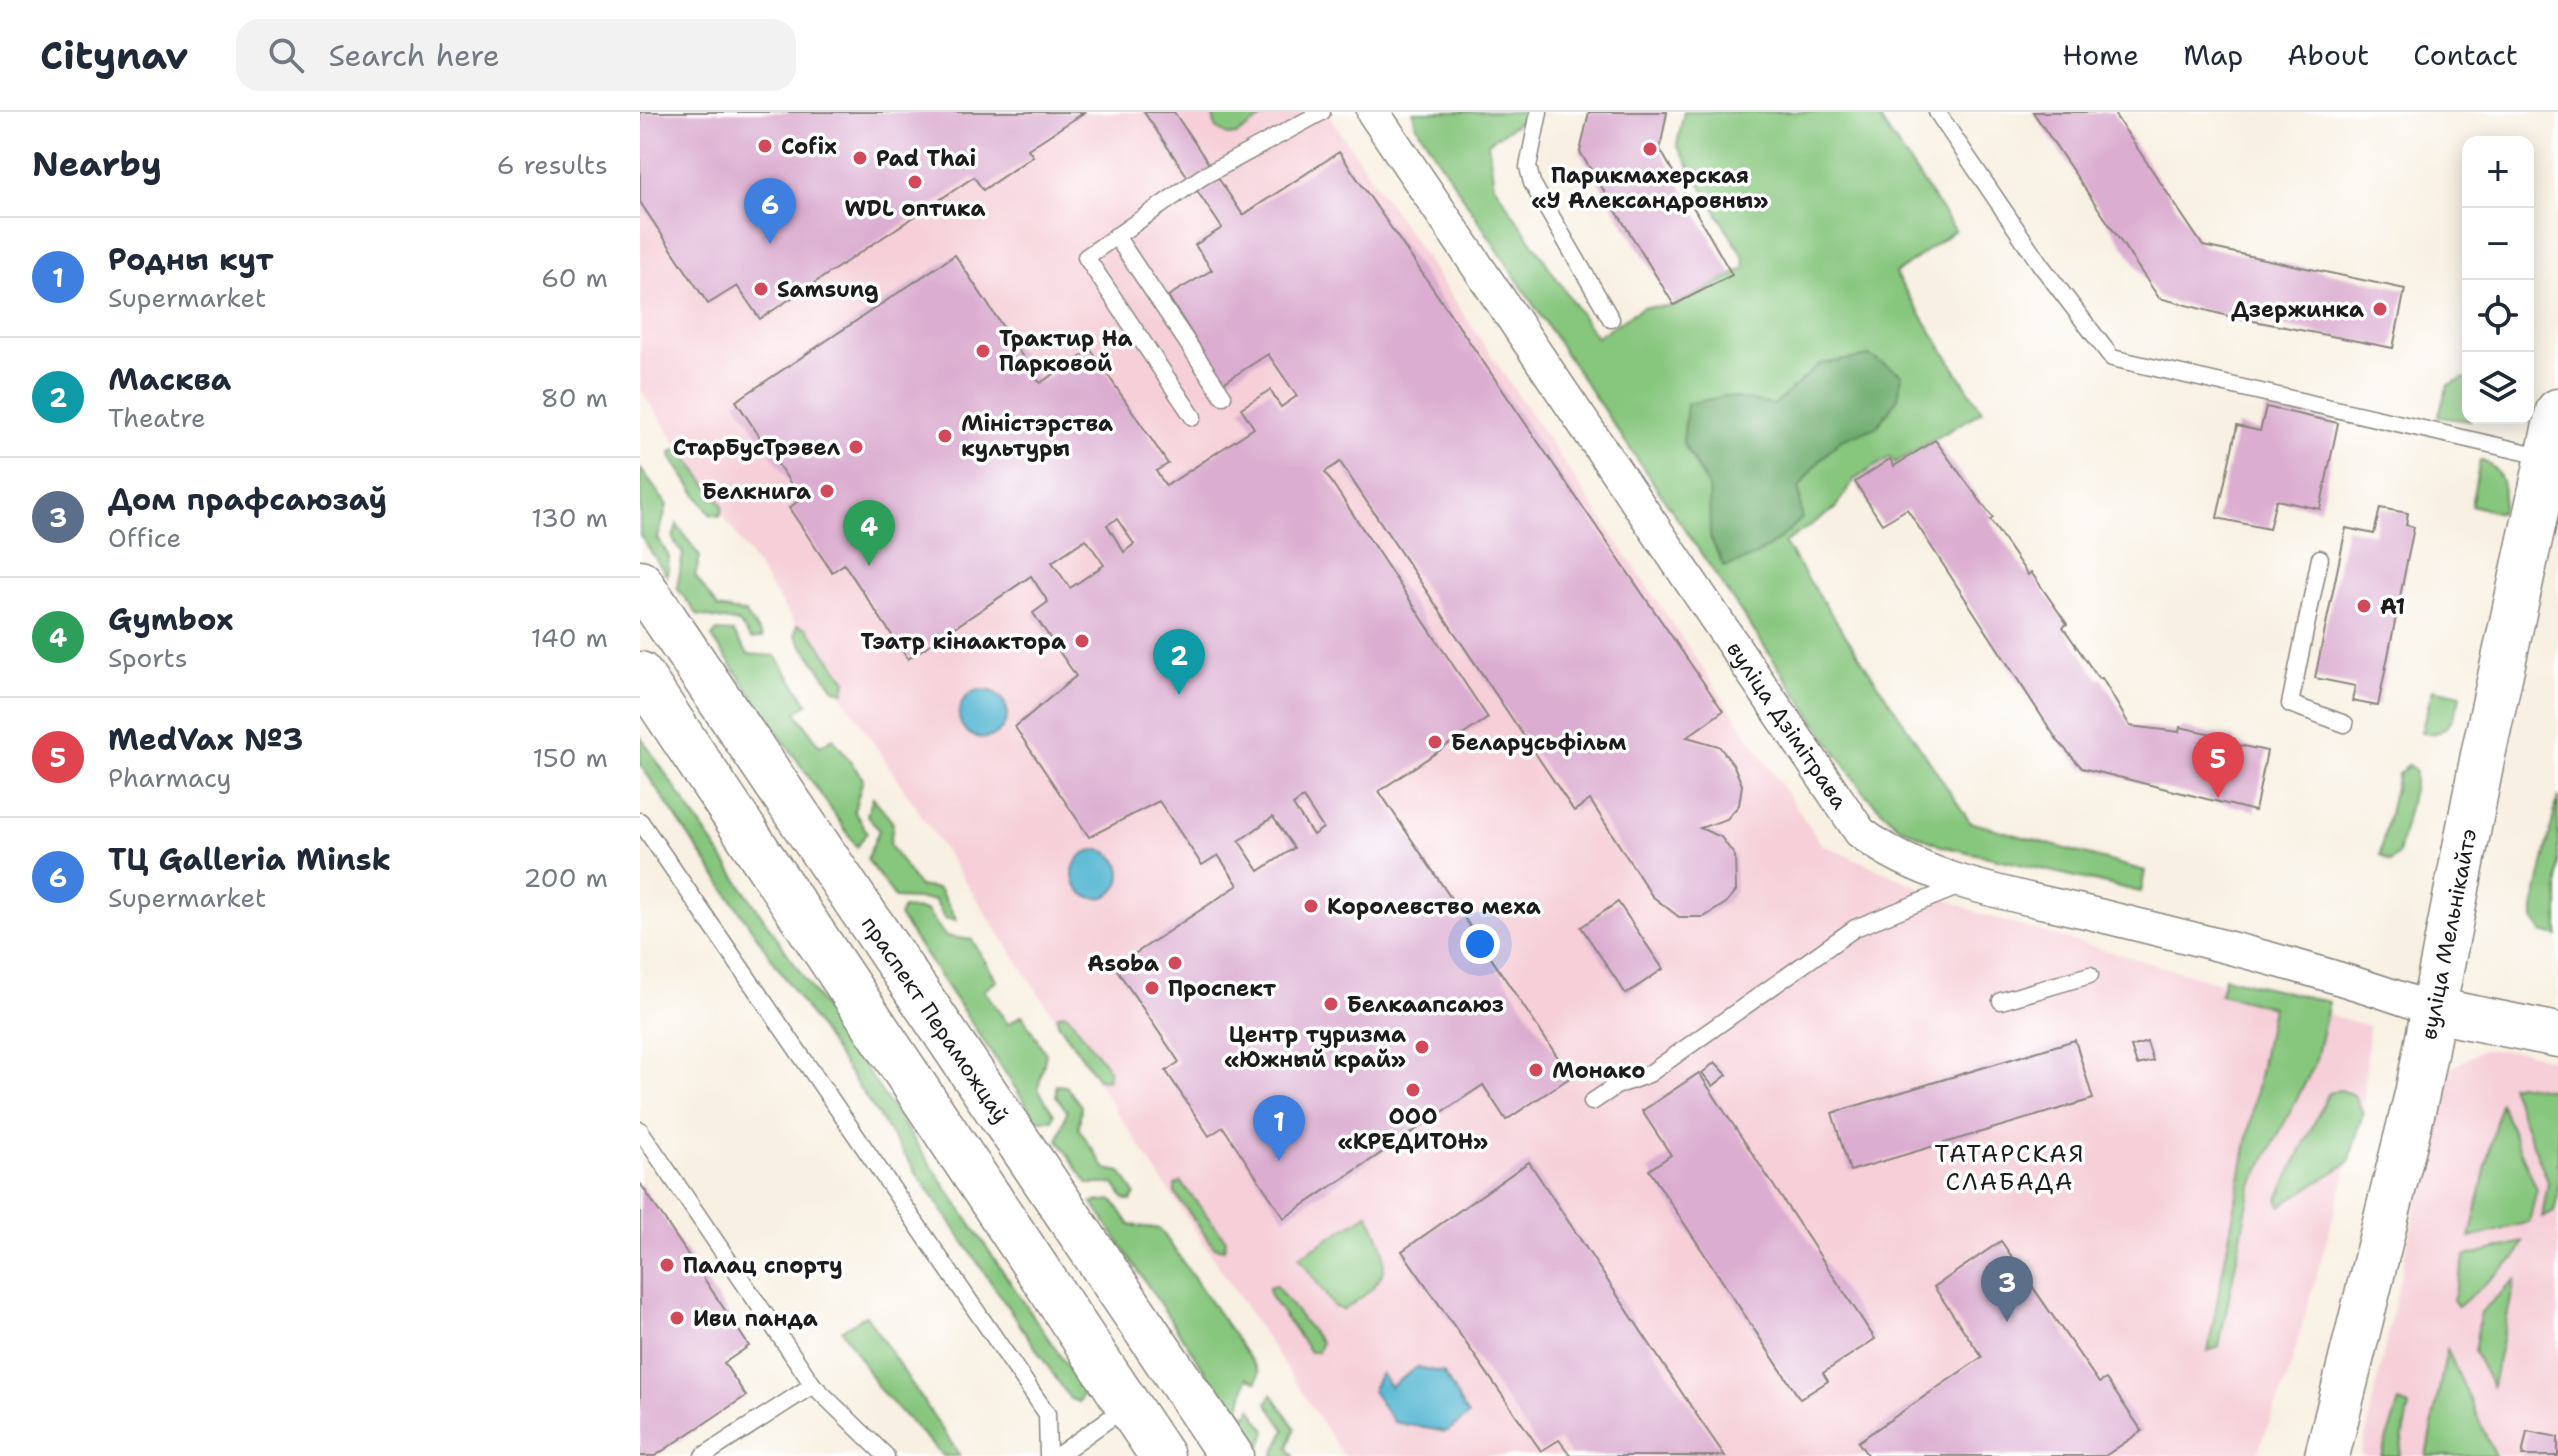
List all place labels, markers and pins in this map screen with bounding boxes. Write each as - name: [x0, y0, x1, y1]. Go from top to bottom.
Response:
- place label: Cofix: [781, 132, 837, 161]
- marker: Cofix: [756, 137, 774, 155]
- marker: Парикмахерская «У Александровны»: [1641, 140, 1659, 158]
- place label: Pad Thai: [876, 144, 976, 173]
- marker: Pad Thai: [851, 149, 869, 167]
- place label: Парикмахерская «У Александровны»: [1531, 161, 1769, 215]
- marker: WDL оптика: [906, 173, 924, 191]
- pin: 6: [744, 178, 796, 244]
- place label: WDL оптика: [844, 194, 986, 223]
- place label: Samsung: [777, 275, 879, 304]
- marker: Samsung: [752, 280, 770, 298]
- place label: Дзержинка: [2231, 295, 2364, 324]
- marker: Дзержинка: [2371, 300, 2389, 318]
- place label: Трактир На Парковой: [999, 324, 1132, 378]
- marker: Трактир На Парковой: [974, 342, 992, 360]
- place label: Міністэрства культуры: [961, 409, 1113, 463]
- marker: Міністэрства культуры: [936, 427, 954, 445]
- place label: СтарБусТрэвел: [673, 433, 841, 462]
- marker: СтарБусТрэвел: [847, 438, 865, 456]
- place label: Белкнига: [702, 477, 811, 506]
- marker: Белкнига: [818, 482, 836, 500]
- pin: 4: [843, 500, 895, 566]
- place label: A1: [2380, 592, 2405, 621]
- marker: A1: [2355, 597, 2373, 615]
- place label: Тэатр кінаактора: [861, 627, 1066, 656]
- pin: 2: [1153, 629, 1205, 695]
- marker: Тэатр кінаактора: [1073, 632, 1091, 650]
- place label: Беларусьфільм: [1451, 728, 1626, 757]
- pin: 5: [2192, 732, 2244, 798]
- marker: Беларусьфільм: [1426, 733, 1444, 751]
- place label: Королевство меха: [1327, 892, 1541, 921]
- marker: Королевство меха: [1302, 897, 1320, 915]
- place label: Asoba: [1087, 949, 1159, 978]
- marker: Asoba: [1166, 954, 1184, 972]
- place label: Проспект: [1168, 974, 1277, 1003]
- marker: Проспект: [1143, 979, 1161, 997]
- place label: Белкаапсаюз: [1347, 990, 1504, 1019]
- marker: Белкаапсаюз: [1322, 995, 1340, 1013]
- place label: Центр туризма «Южный край»: [1224, 1020, 1406, 1074]
- marker: Центр туризма «Южный край»: [1413, 1038, 1431, 1056]
- place label: Монако: [1552, 1056, 1645, 1085]
- marker: Монако: [1527, 1061, 1545, 1079]
- marker: ООО «КРЕДИТОН»: [1404, 1081, 1422, 1099]
- pin: 1: [1253, 1095, 1305, 1161]
- place label: ООО «КРЕДИТОН»: [1338, 1102, 1488, 1156]
- place label: Палац спорту: [683, 1251, 843, 1280]
- marker: Палац спорту: [658, 1256, 676, 1274]
- pin: 3: [1981, 1256, 2033, 1322]
- place label: Иви панда: [693, 1304, 818, 1333]
- marker: Иви панда: [668, 1309, 686, 1327]

